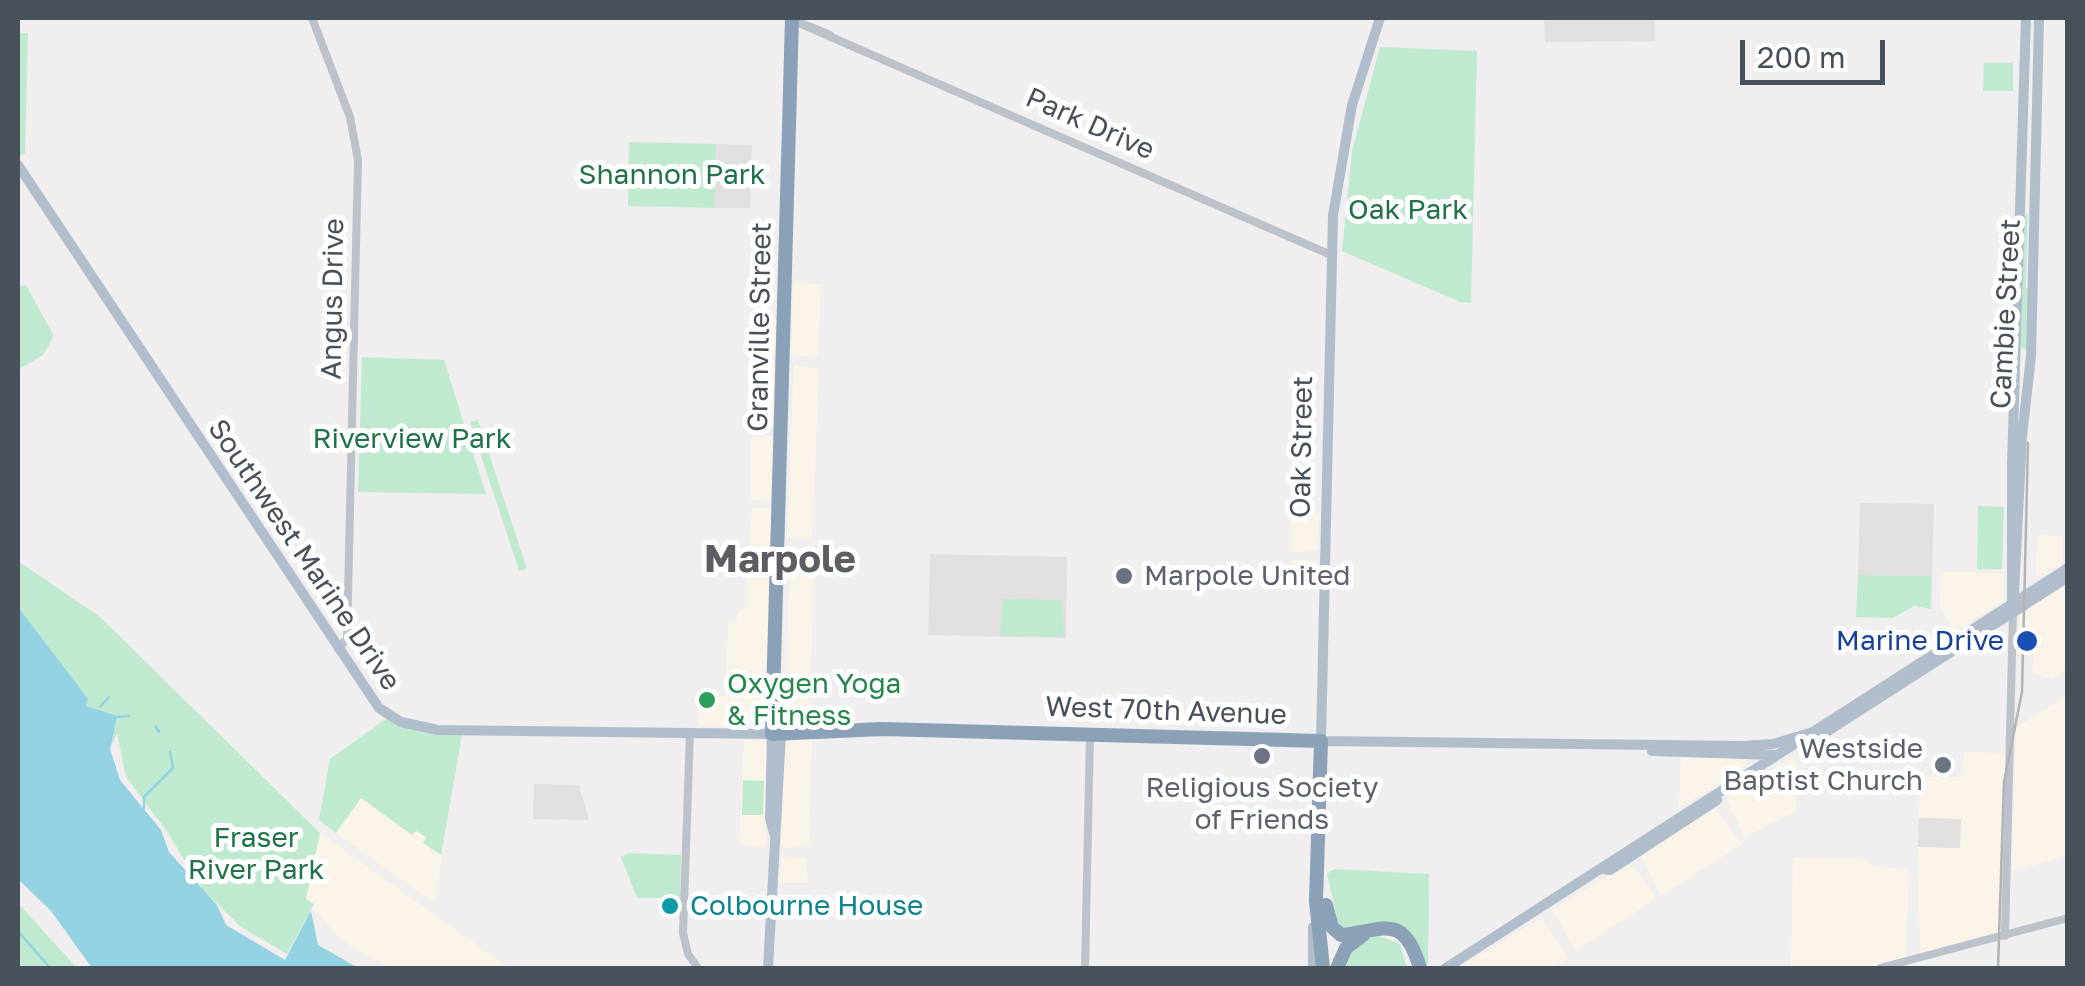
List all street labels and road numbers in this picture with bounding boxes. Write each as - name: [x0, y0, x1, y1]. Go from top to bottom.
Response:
- street label: Park Drive: [1021, 81, 1159, 167]
- street label: Angus Drive: [315, 218, 351, 380]
- street label: Cambie Street: [1984, 218, 2028, 410]
- street label: Granville Street: [741, 222, 779, 432]
- street label: Oak Street: [1284, 376, 1320, 518]
- street label: Southwest Marine Drive: [201, 413, 407, 697]
- street label: West 70th Avenue: [1045, 690, 1287, 732]

